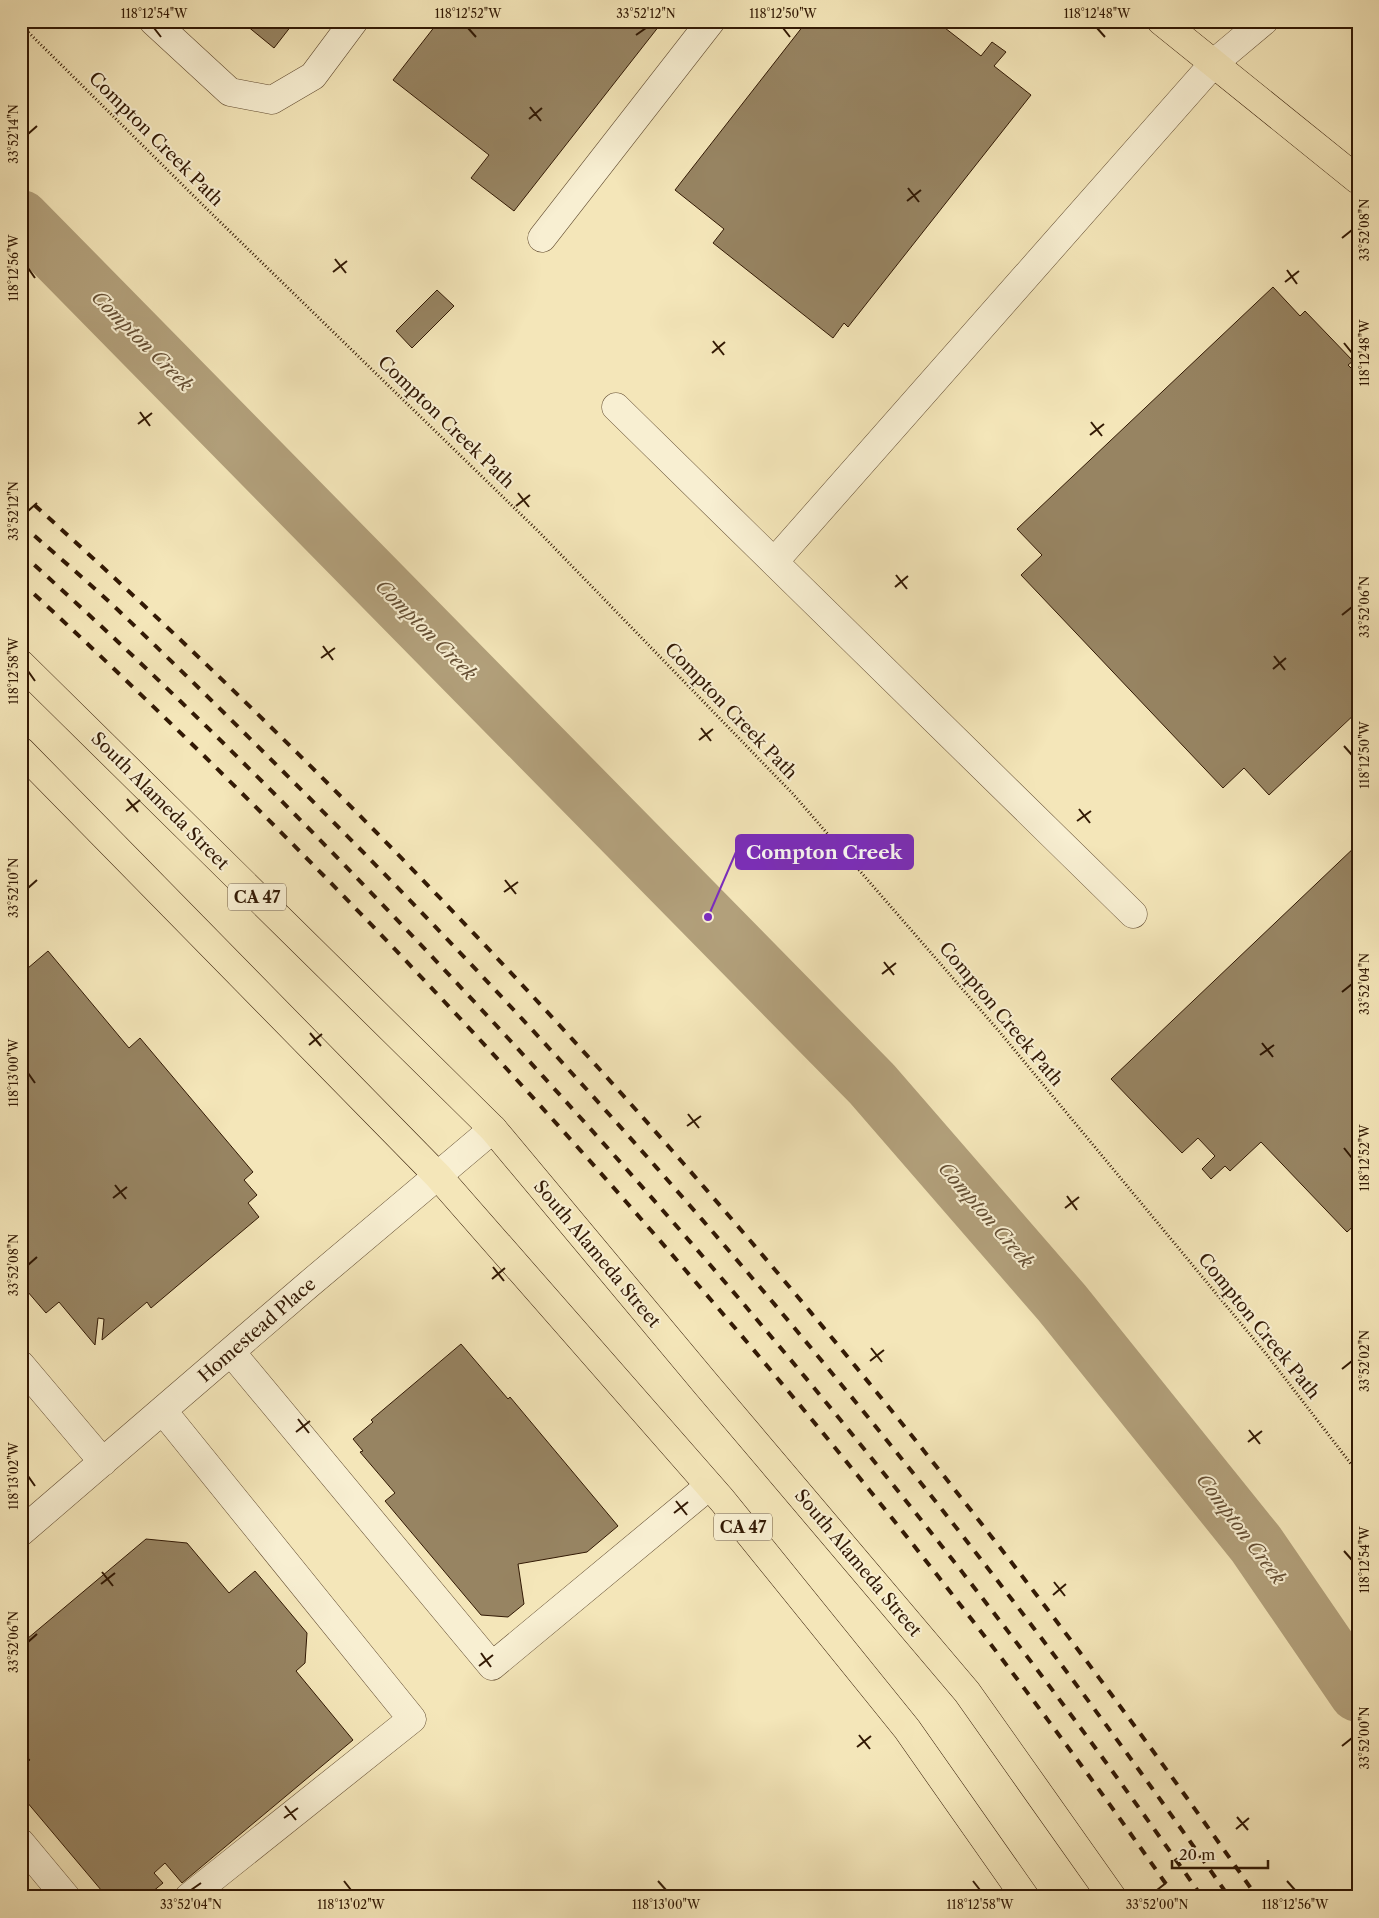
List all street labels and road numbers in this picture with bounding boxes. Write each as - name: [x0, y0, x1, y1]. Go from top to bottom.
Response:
- street label: Compton Creek Path: [84, 67, 228, 211]
- street label: Compton Creek Path: [373, 351, 519, 493]
- street label: Compton Creek Path: [660, 638, 802, 784]
- street label: South Alameda Street: [87, 728, 234, 875]
- road number: CA 47: [228, 884, 286, 910]
- street label: Compton Creek Path: [934, 938, 1068, 1090]
- street label: South Alameda Street: [529, 1176, 666, 1333]
- street label: Compton Creek Path: [1193, 1249, 1325, 1403]
- street label: Homestead Place: [194, 1273, 320, 1387]
- street label: South Alameda Street: [790, 1485, 927, 1642]
- road number: CA 47: [714, 1514, 772, 1540]

